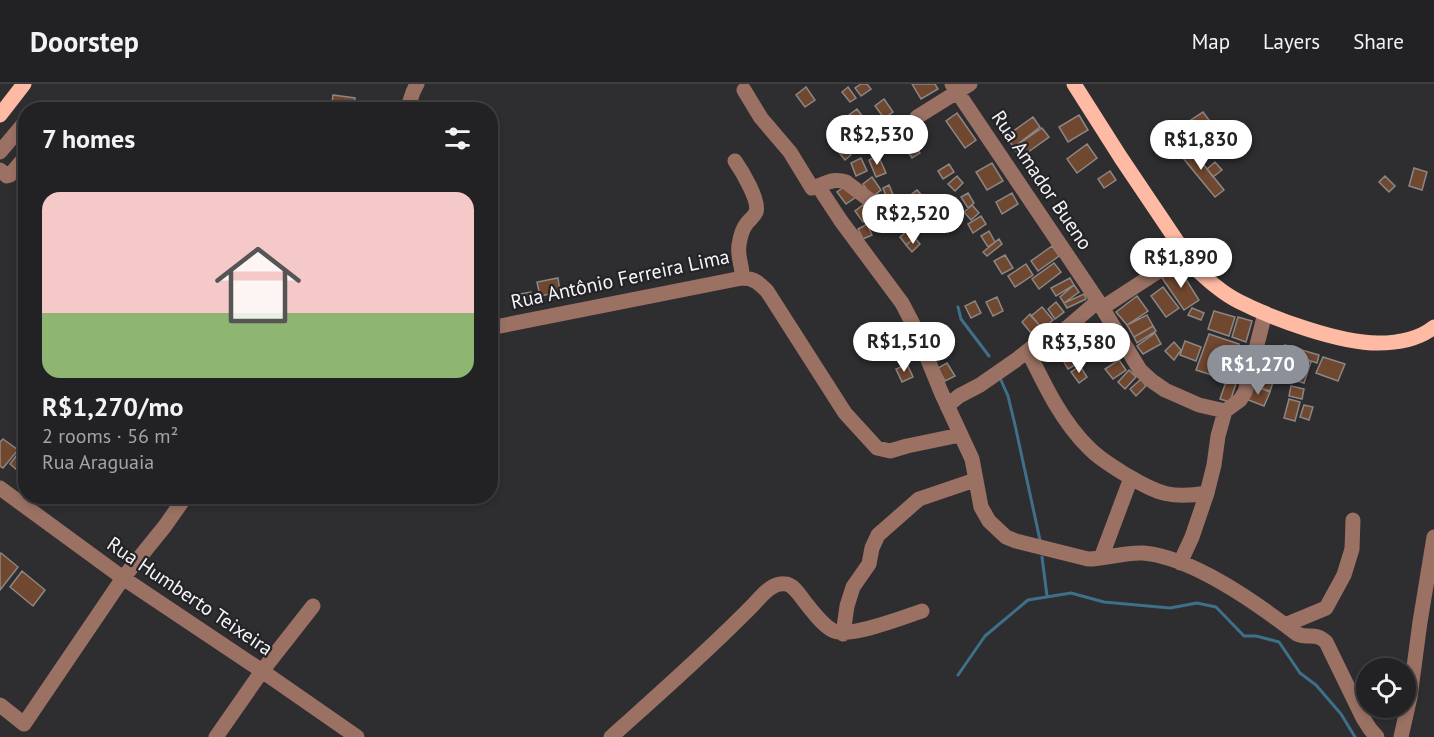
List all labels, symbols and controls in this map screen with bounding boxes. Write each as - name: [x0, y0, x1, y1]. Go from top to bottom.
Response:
- text: Doorstep: [30, 23, 139, 60]
- text: Map: [1192, 28, 1230, 55]
- text: Layers: [1263, 28, 1320, 55]
- text: Share: [1353, 28, 1404, 55]
- street label: Rua Amador Bueno: [986, 105, 1098, 255]
- pin: R$2,530: [822, 115, 932, 166]
- pin: R$1,830: [1146, 120, 1256, 171]
- text: R$2,530: [840, 121, 914, 147]
- text: 7 homes: [42, 122, 135, 155]
- icon: filters: [441, 122, 474, 155]
- text: R$1,830: [1164, 126, 1238, 152]
- pin: R$2,520: [858, 194, 968, 245]
- text: R$2,520: [876, 200, 950, 226]
- icon: home: [204, 231, 312, 339]
- pin: R$1,890: [1126, 238, 1236, 289]
- street label: Rua Antônio Ferreira Lima: [508, 243, 732, 315]
- text: R$1,890: [1144, 244, 1218, 270]
- pin: R$1,510: [849, 322, 959, 373]
- pin: R$3,580: [1024, 323, 1134, 374]
- text: R$1,510: [867, 328, 941, 354]
- text: R$3,580: [1042, 329, 1116, 355]
- pin: R$1,270: [1203, 345, 1313, 396]
- text: R$1,270: [1221, 351, 1295, 377]
- text: R$1,270/mo: [42, 390, 183, 423]
- text: 2 rooms · 56 m²: [42, 423, 178, 449]
- text: Rua Araguaia: [42, 449, 154, 475]
- street label: Rua Humberto Teixeira: [102, 531, 278, 661]
- map controls: [1356, 658, 1416, 718]
- button: locate: [1356, 658, 1416, 718]

